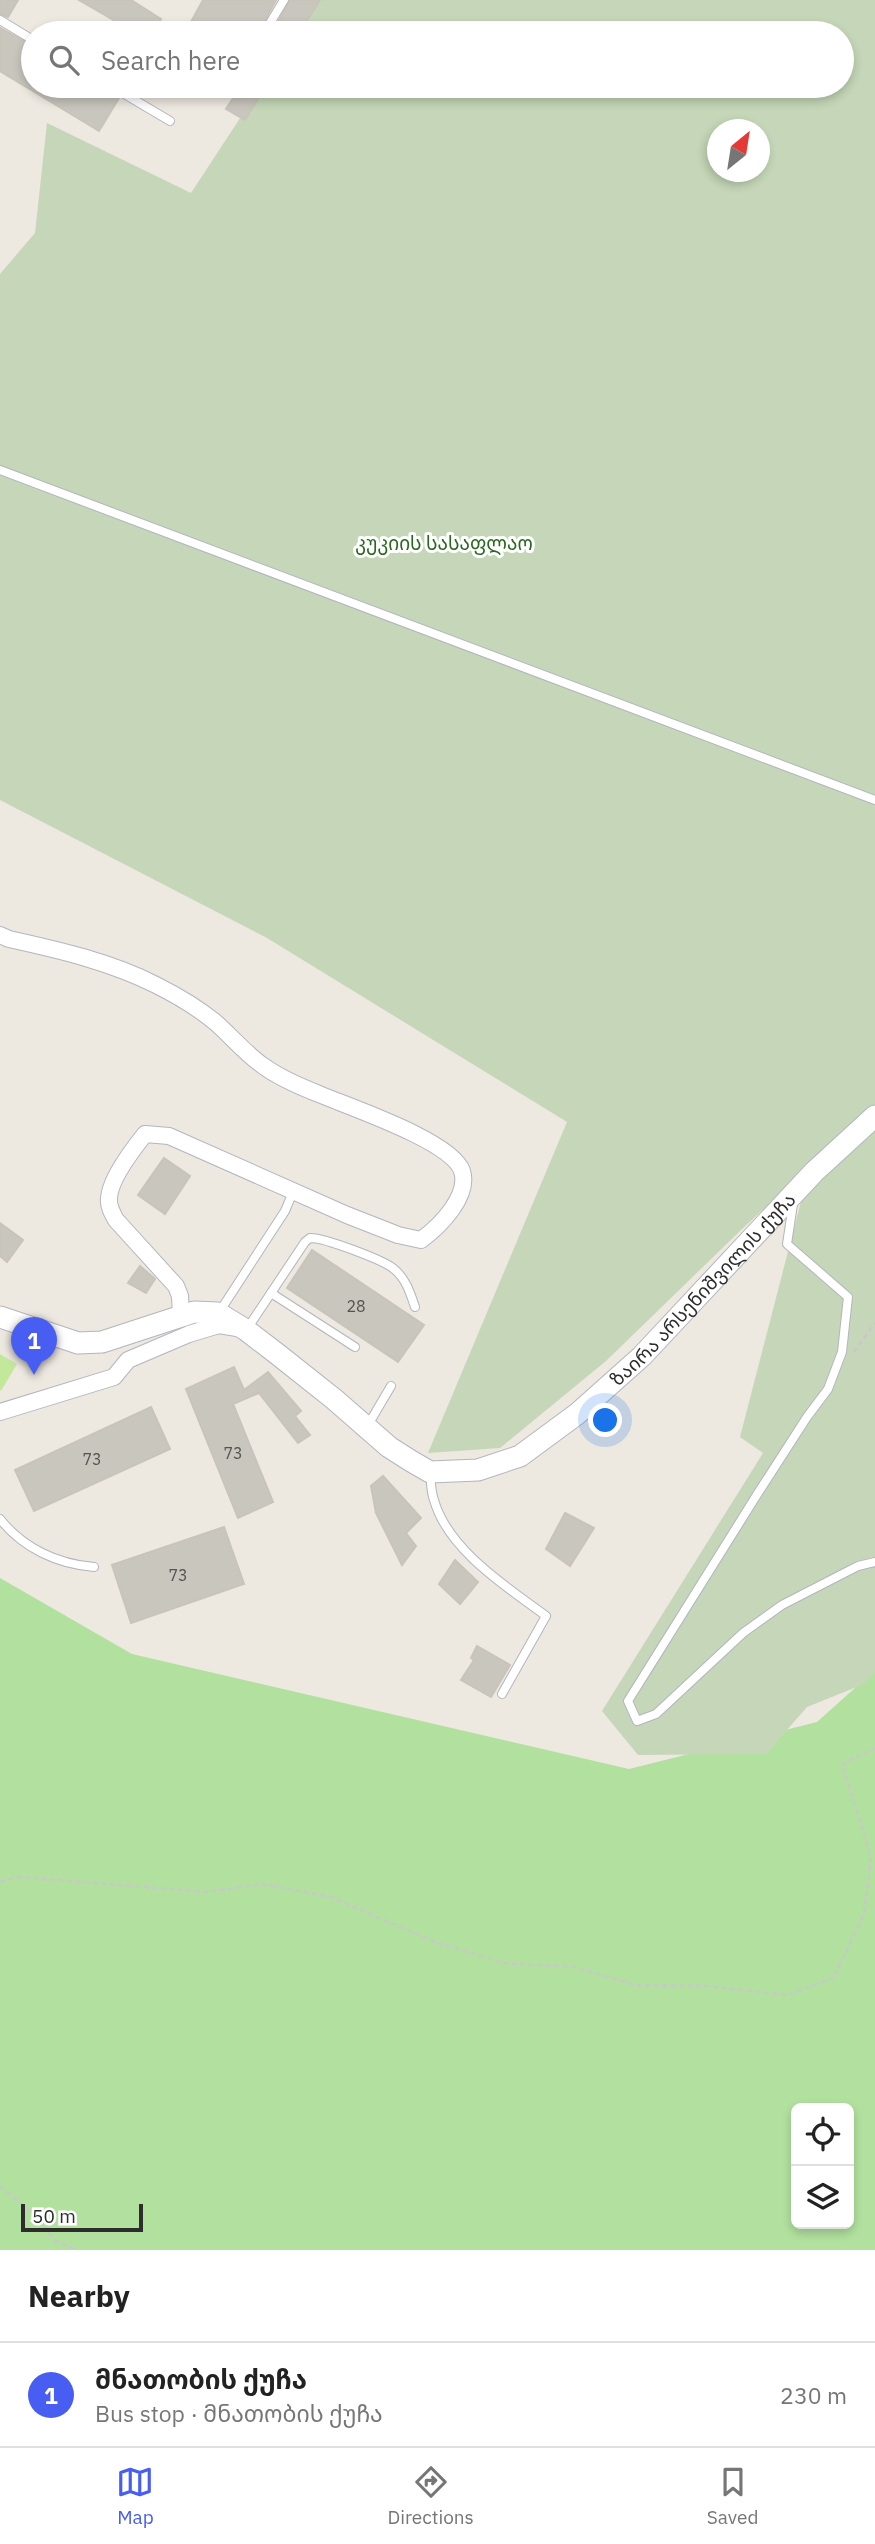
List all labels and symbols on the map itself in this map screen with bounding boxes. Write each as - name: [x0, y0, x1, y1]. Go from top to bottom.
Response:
- north arrow: [707, 119, 770, 182]
- park label: კუკიის სასაფლაო: [355, 531, 533, 556]
- street label: ზაირა არსენიშვილის ქუჩა: [605, 1188, 801, 1391]
- house number: 28: [346, 1296, 366, 1316]
- pin: 1: [11, 1317, 57, 1375]
- your location: [588, 1403, 622, 1437]
- house number: 73: [223, 1443, 243, 1463]
- house number: 73: [82, 1449, 102, 1469]
- house number: 73: [168, 1565, 188, 1585]
- scale bar: [21, 2201, 144, 2233]

